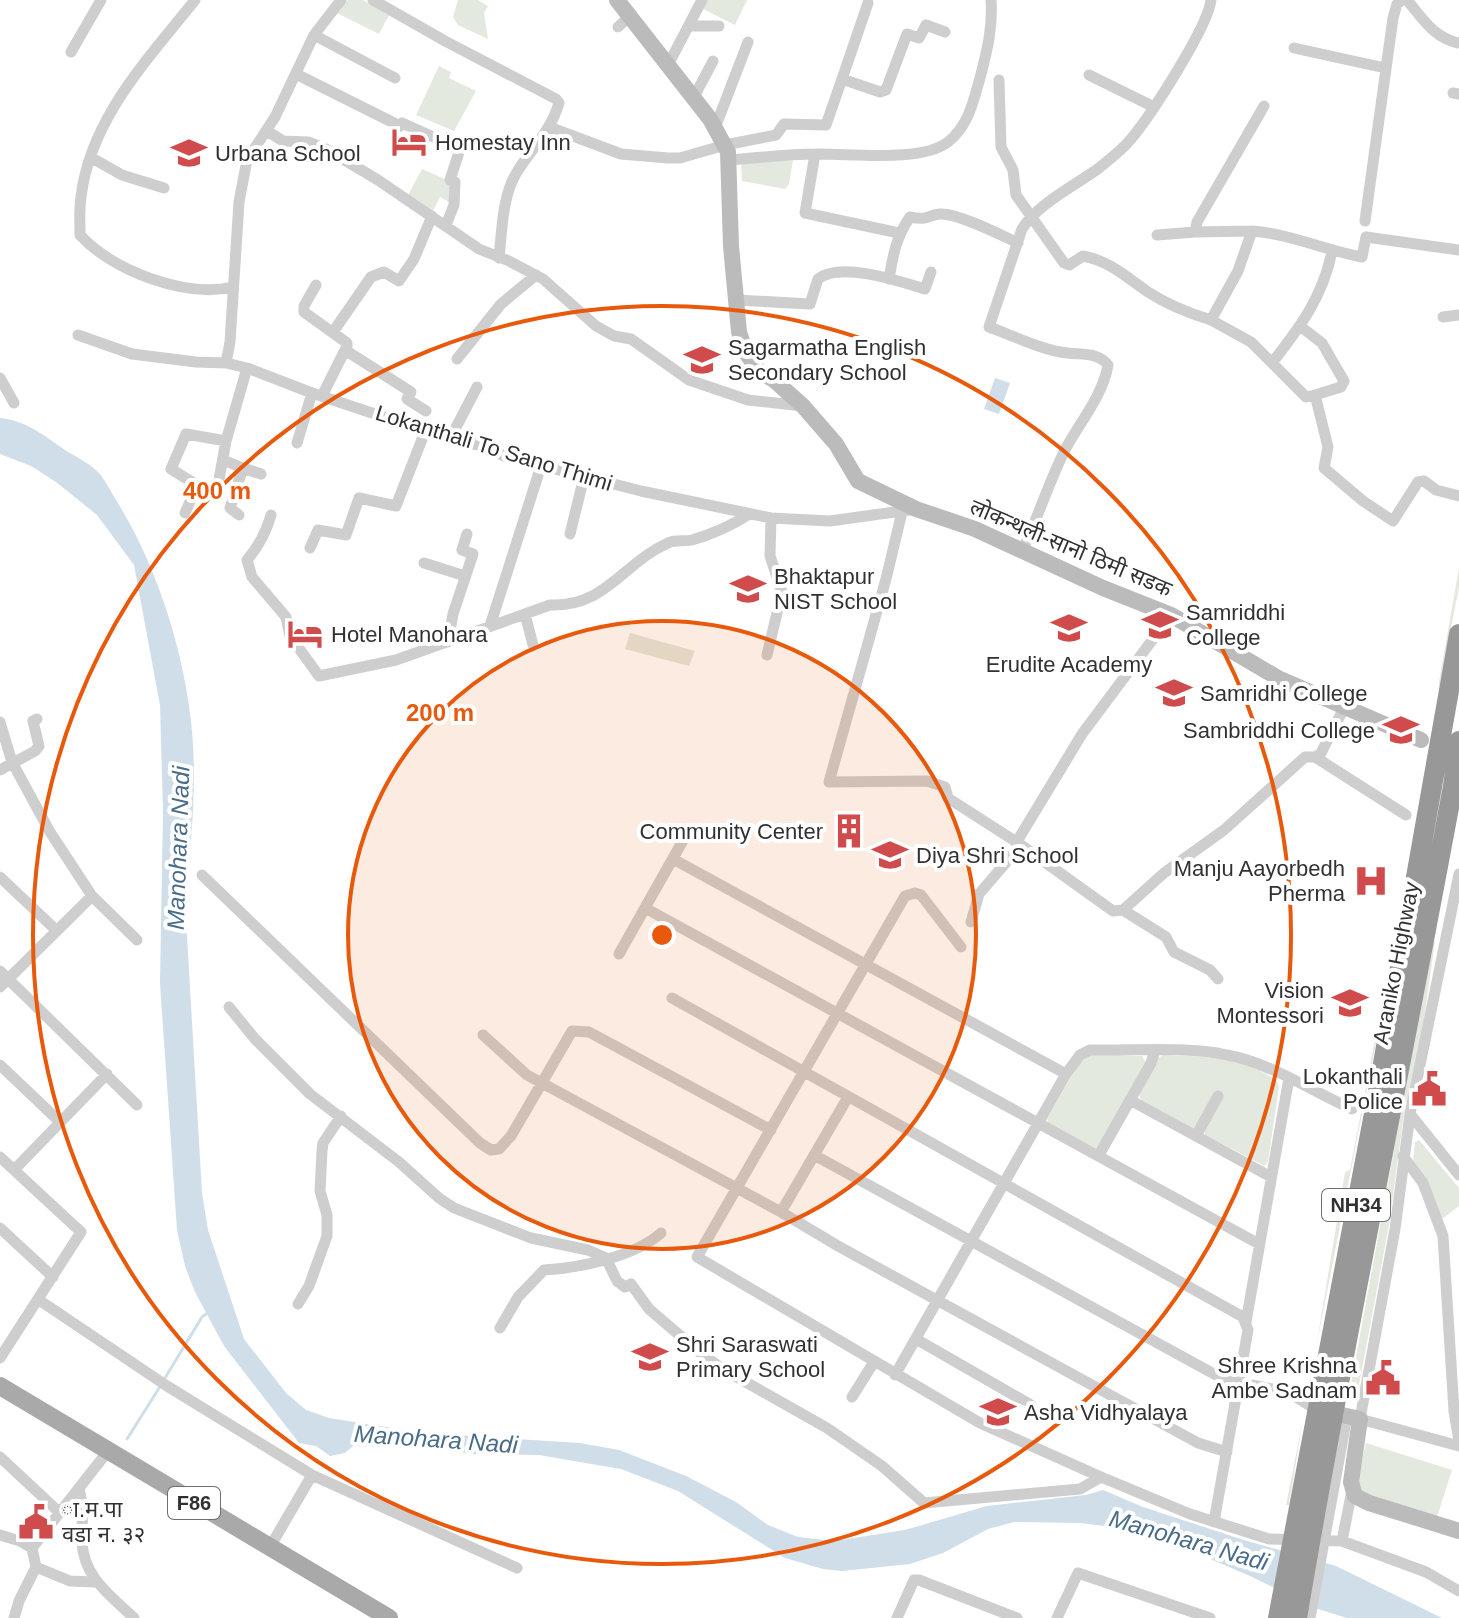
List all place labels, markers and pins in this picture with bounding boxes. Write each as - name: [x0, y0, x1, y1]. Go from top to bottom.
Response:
- hotel icon: Homestay Inn: [390, 123, 428, 161]
- place label: Homestay Inn: [435, 130, 571, 155]
- school or university icon: Urbana School: [170, 134, 208, 172]
- place label: Urbana School: [215, 141, 361, 166]
- place label: Sagarmatha English Secondary School: [728, 335, 926, 385]
- school or university icon: Sagarmatha English Secondary School: [683, 341, 721, 379]
- place label: Bhaktapur NIST School: [774, 564, 897, 614]
- school or university icon: Bhaktapur NIST School: [729, 570, 767, 608]
- place label: Samriddhi College: [1186, 600, 1285, 650]
- school or university icon: Samriddhi College: [1141, 606, 1179, 644]
- school or university icon: Erudite Academy: [1050, 609, 1088, 647]
- hotel icon: Hotel Manohara: [286, 615, 324, 653]
- place label: Hotel Manohara: [331, 622, 488, 647]
- place label: Erudite Academy: [986, 652, 1152, 677]
- school or university icon: Samridhi College: [1155, 674, 1193, 712]
- place label: Samridhi College: [1200, 681, 1368, 706]
- school or university icon: Sambriddhi College: [1382, 711, 1420, 749]
- place label: Sambriddhi College: [1183, 718, 1375, 743]
- building icon: Community Center: [830, 812, 868, 850]
- place label: Community Center: [640, 819, 823, 844]
- school or university icon: Diya Shri School: [871, 836, 909, 874]
- place label: Diya Shri School: [916, 843, 1079, 868]
- place label: Manju Aayorbedh Pherma: [1174, 856, 1346, 906]
- hospital icon: Manju Aayorbedh Pherma: [1352, 862, 1390, 900]
- centre of rings: [648, 921, 676, 949]
- place label: Vision Montessori: [1216, 978, 1324, 1028]
- school or university icon: Vision Montessori: [1331, 984, 1369, 1022]
- place label: Lokanthali Police: [1303, 1064, 1403, 1114]
- public building icon: Lokanthali Police: [1410, 1070, 1448, 1108]
- place label: Shri Saraswati Primary School: [676, 1332, 825, 1382]
- school or university icon: Shri Saraswati Primary School: [631, 1338, 669, 1376]
- place label: Shree Krishna Ambe Sadnam: [1211, 1353, 1358, 1403]
- public building icon: Shree Krishna Ambe Sadnam: [1364, 1359, 1402, 1397]
- school or university icon: Asha Vidhyalaya: [979, 1393, 1017, 1431]
- place label: Asha Vidhyalaya: [1024, 1400, 1188, 1425]
- place label: ा.म.पा वडा न. ३२: [62, 1497, 145, 1547]
- public building icon: ा.म.पा वडा न. ३२: [17, 1503, 55, 1541]

